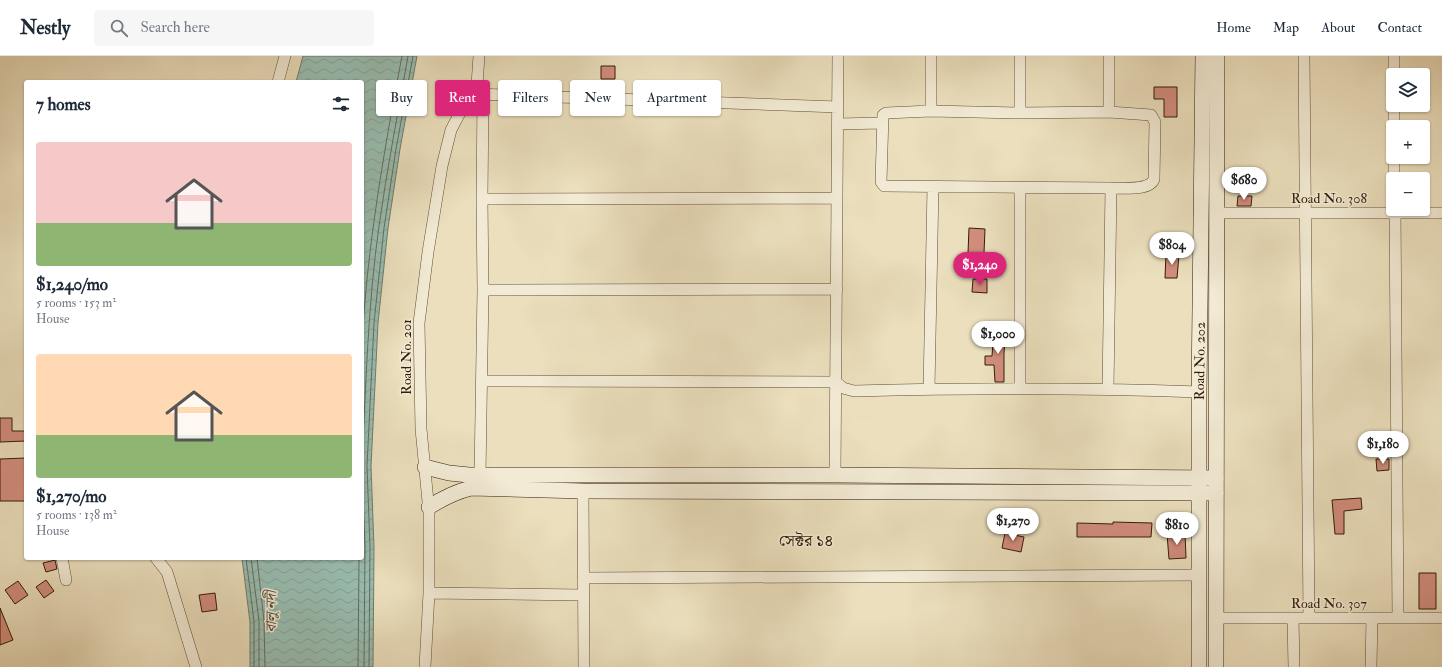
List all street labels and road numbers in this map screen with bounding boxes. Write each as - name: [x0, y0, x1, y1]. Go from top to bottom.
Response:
- street label: Road No. 308: [1291, 190, 1367, 207]
- street label: Road No. 201: [398, 319, 415, 395]
- street label: Road No. 202: [1191, 322, 1209, 400]
- street label: Road No. 307: [1291, 595, 1367, 612]

